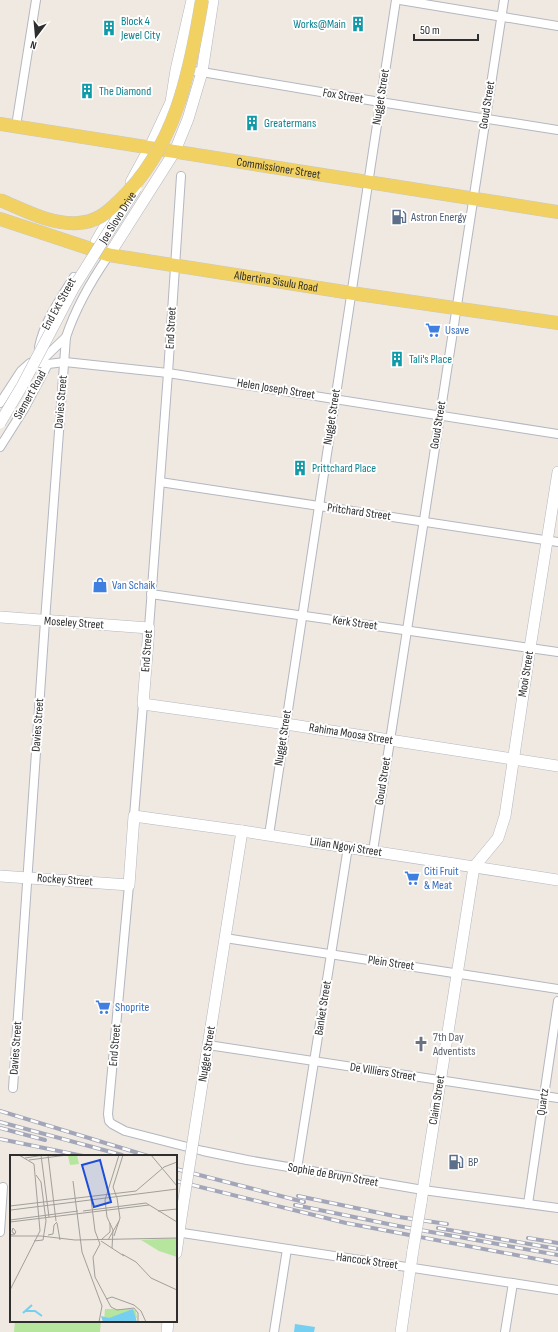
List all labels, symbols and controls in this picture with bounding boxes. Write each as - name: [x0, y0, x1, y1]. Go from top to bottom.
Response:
- place label: Block 4 Jewel City: [120, 14, 161, 43]
- building icon: Works@Main: [349, 15, 367, 33]
- north arrow: [16, 16, 56, 56]
- scale bar: [414, 16, 478, 42]
- place label: Works@Main: [293, 17, 346, 32]
- building icon: Block 4 Jewel City: [100, 19, 118, 37]
- text: 50 m: [420, 23, 440, 38]
- text: N: [29, 38, 38, 52]
- street label: Nugget Street: [369, 68, 393, 126]
- street label: Goud Street: [476, 80, 498, 130]
- building icon: The Diamond: [78, 82, 96, 100]
- place label: The Diamond: [99, 84, 151, 99]
- street label: Fox Street: [322, 85, 365, 107]
- building icon: Greatermans: [243, 114, 261, 132]
- place label: Greatermans: [264, 116, 316, 131]
- street label: Commissioner Street: [236, 154, 322, 182]
- street label: Joe Slovo Drive: [95, 188, 140, 247]
- fuel station icon: Astron Energy: [390, 208, 408, 226]
- place label: Astron Energy: [410, 210, 467, 225]
- street label: Albertina Sisulu Road: [232, 267, 319, 295]
- street label: End Ext Street: [39, 275, 80, 333]
- street label: End Street: [162, 306, 180, 350]
- supermarket icon: Usave: [424, 321, 442, 339]
- place label: Usave: [445, 323, 469, 338]
- building icon: Tali's Place: [388, 350, 406, 368]
- place label: Tali's Place: [409, 352, 452, 367]
- street label: Siemert Road: [10, 368, 50, 422]
- street label: Davies Street: [51, 374, 71, 429]
- street label: Helen Joseph Street: [236, 375, 316, 403]
- street label: Nugget Street: [320, 388, 344, 446]
- street label: Goud Street: [427, 400, 449, 450]
- building icon: Prittchard Place: [291, 459, 309, 477]
- place label: Prittchard Place: [312, 461, 376, 476]
- street label: Pritchard Street: [326, 500, 392, 524]
- shop icon: Van Schaik: [91, 576, 109, 594]
- place label: Van Schaik: [112, 578, 156, 593]
- street label: Kerk Street: [332, 612, 379, 634]
- street label: Moseley Street: [44, 613, 105, 633]
- street label: End Street: [138, 629, 156, 673]
- street label: Mooi Street: [515, 650, 537, 698]
- street label: Davies Street: [29, 697, 47, 752]
- street label: Nugget Street: [271, 709, 295, 767]
- street label: Rahima Moosa Street: [308, 720, 394, 748]
- street label: Goud Street: [372, 756, 394, 806]
- street label: Lilian Ngoyi Street: [309, 834, 384, 860]
- place label: Citi Fruit & Meat: [424, 864, 459, 893]
- supermarket icon: Citi Fruit & Meat: [403, 869, 421, 887]
- street label: Rockey Street: [36, 871, 94, 889]
- street label: Plein Street: [367, 952, 416, 974]
- street label: Banket Street: [311, 979, 335, 1036]
- supermarket icon: Shoprite: [94, 998, 112, 1016]
- place label: Shoprite: [115, 1000, 149, 1015]
- street label: Davies Street: [7, 1020, 25, 1075]
- street label: End Street: [106, 1023, 124, 1067]
- street label: Nugget Street: [195, 1025, 219, 1083]
- place label: 7th Day Adventists: [432, 1030, 476, 1059]
- church icon: 7th Day Adventists: [412, 1035, 430, 1053]
- street label: De Villiers Street: [349, 1059, 418, 1085]
- street label: Claim Street: [426, 1074, 448, 1126]
- street label: Quartz: [534, 1087, 552, 1117]
- fuel station icon: BP: [447, 1153, 465, 1171]
- inset map: [10, 1155, 177, 1322]
- place label: BP: [468, 1155, 478, 1170]
- street label: Sophie de Bruyn Street: [287, 1160, 380, 1190]
- street label: Hancock Street: [335, 1249, 399, 1273]

